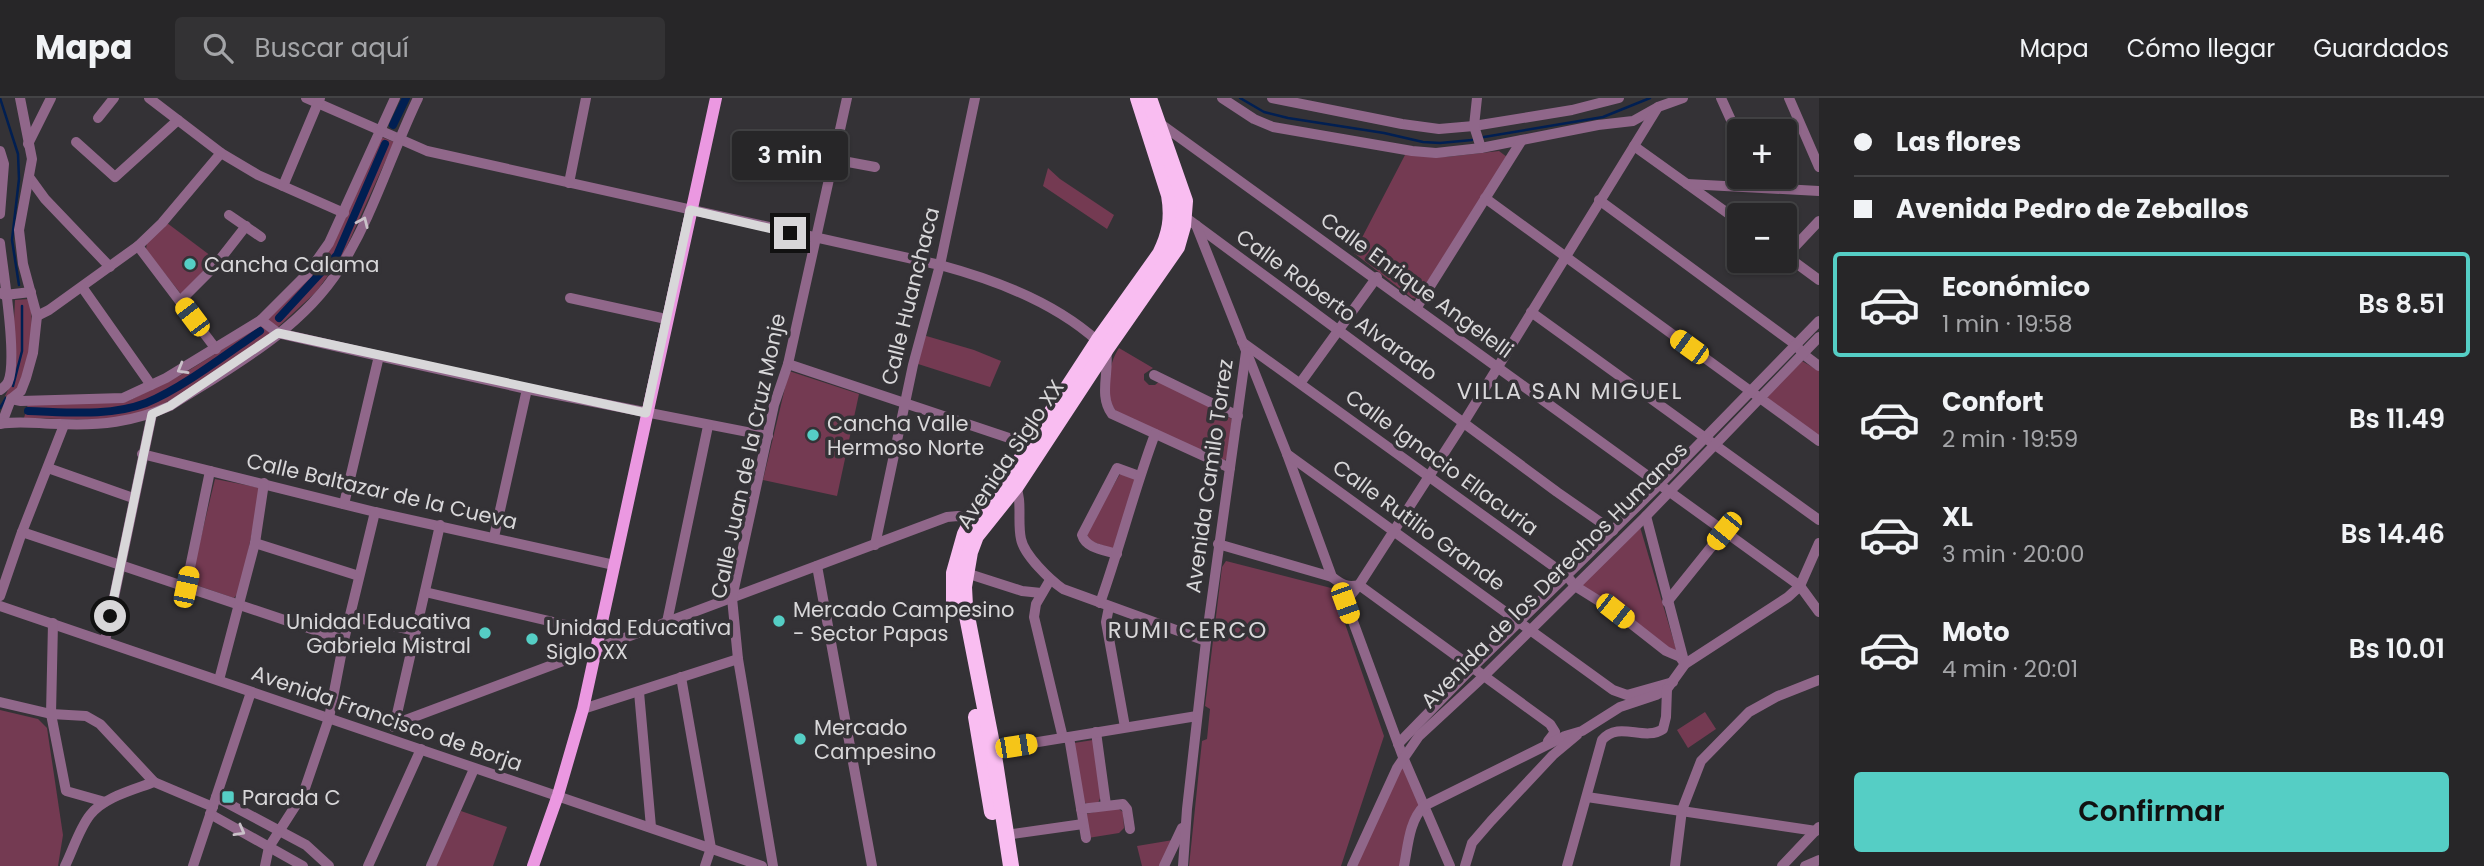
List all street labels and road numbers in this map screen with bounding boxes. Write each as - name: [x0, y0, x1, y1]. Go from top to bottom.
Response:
- street label: Calle Huanchaca: [874, 204, 946, 388]
- street label: Calle Enrique Angelelli: [1315, 205, 1519, 365]
- street label: Calle Roberto Alvarado: [1230, 222, 1444, 388]
- street label: Calle Juan de la Cruz Monje: [704, 311, 792, 601]
- street label: Avenida Camilo Torrez: [1178, 357, 1240, 595]
- street label: Avenida Siglo XX: [949, 374, 1071, 534]
- street label: Calle Ignacio Ellacuria: [1340, 382, 1544, 542]
- street label: Avenida de los Derechos Humanos: [1414, 435, 1694, 715]
- street label: Calle Baltazar de la Cueva: [244, 446, 520, 536]
- street label: Calle Rutilio Grande: [1327, 452, 1511, 598]
- street label: Avenida Francisco de Borja: [248, 658, 526, 778]

